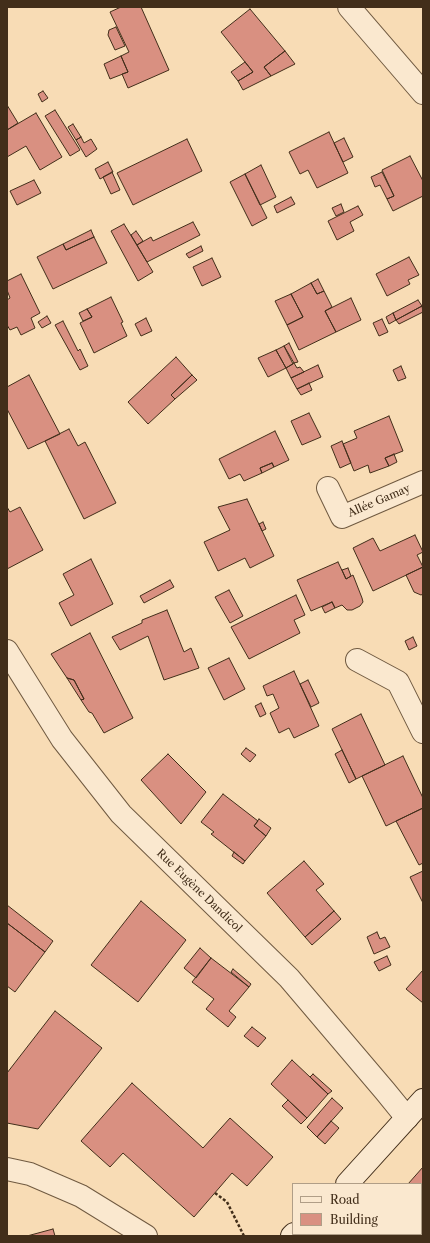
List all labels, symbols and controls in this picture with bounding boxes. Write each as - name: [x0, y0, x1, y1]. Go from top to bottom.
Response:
- street label: Allée Gamay: [346, 482, 412, 520]
- street label: Rue Eugène Dandicol: [154, 847, 244, 935]
- legend: [292, 1183, 422, 1235]
- text: Road: [330, 1192, 360, 1207]
- text: Building: [330, 1212, 378, 1227]

